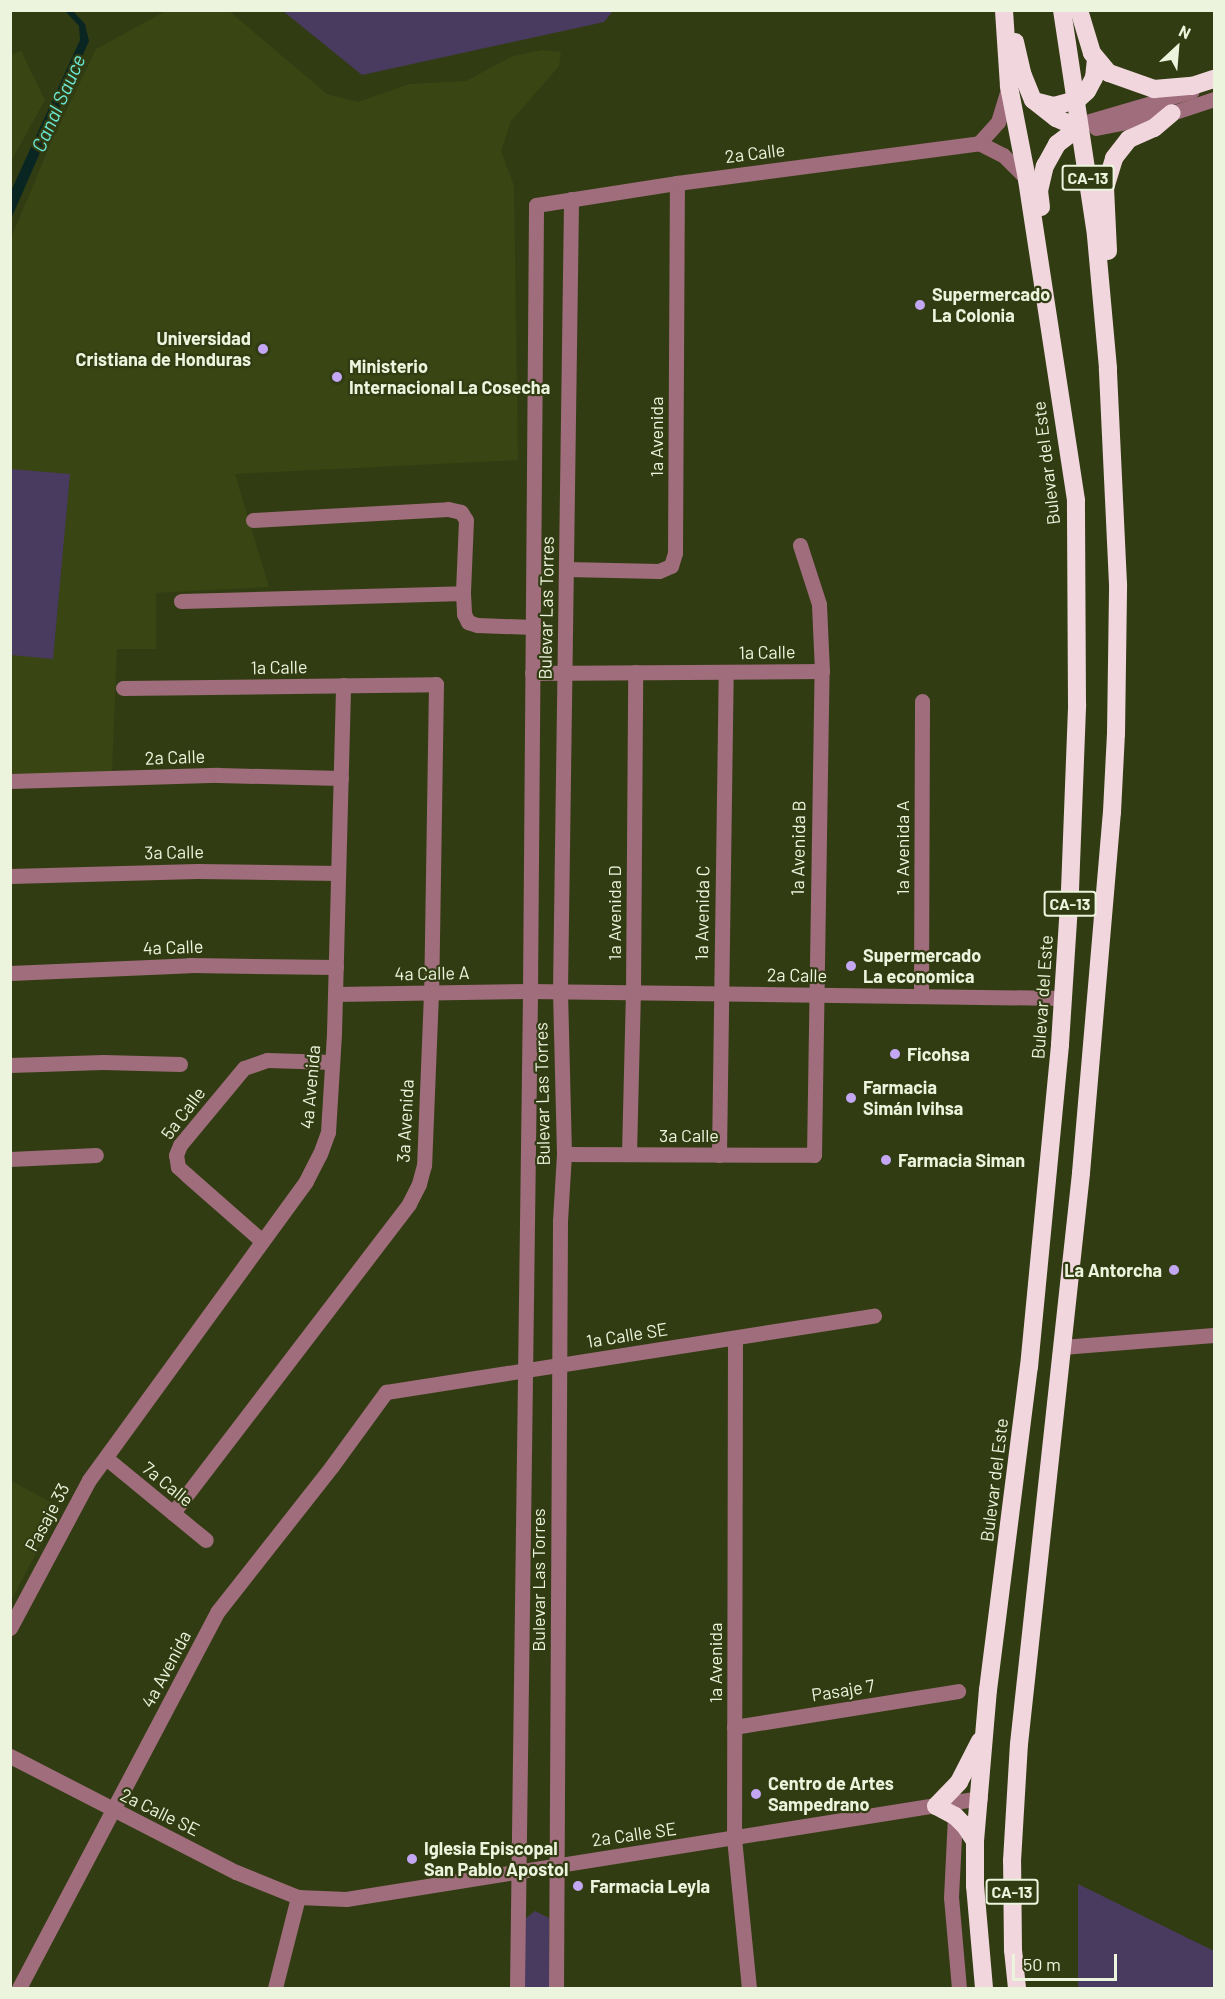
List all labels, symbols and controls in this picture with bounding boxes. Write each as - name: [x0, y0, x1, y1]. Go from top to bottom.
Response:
- north arrow: [1147, 18, 1207, 78]
- text: N: [1176, 20, 1194, 42]
- water label: Canal Sauce: [26, 51, 90, 155]
- street label: 2a Calle: [724, 139, 786, 167]
- road number: CA-13: [1061, 165, 1115, 191]
- place label: Supermercado La Colonia: [932, 284, 1050, 326]
- marker: Supermercado La Colonia: [913, 298, 927, 312]
- place label: Universidad Cristiana de Honduras: [76, 328, 251, 370]
- marker: Universidad Cristiana de Honduras: [256, 342, 270, 356]
- place label: Ministerio Internacional La Cosecha: [349, 356, 550, 398]
- marker: Ministerio Internacional La Cosecha: [330, 370, 344, 384]
- street label: 1a Avenida: [645, 397, 667, 477]
- street label: Bulevar del Este: [1028, 400, 1064, 526]
- street label: Bulevar Las Torres: [534, 536, 558, 680]
- street label: 1a Calle: [738, 641, 796, 663]
- street label: 1a Calle: [250, 656, 308, 678]
- street label: 2a Calle: [144, 745, 206, 769]
- street label: 1a Avenida B: [786, 800, 810, 896]
- street label: 1a Avenida A: [891, 800, 913, 896]
- street label: 3a Calle: [144, 841, 204, 863]
- street label: 1a Avenida D: [603, 865, 625, 961]
- street label: 1a Avenida C: [690, 865, 714, 961]
- road number: CA-13: [1043, 891, 1097, 917]
- street label: Bulevar del Este: [1027, 934, 1057, 1060]
- street label: 4a Calle: [142, 935, 204, 959]
- place label: Supermercado La economica: [863, 945, 981, 988]
- marker: Supermercado La economica: [844, 959, 858, 973]
- street label: 4a Calle A: [394, 962, 470, 984]
- street label: 2a Calle: [767, 964, 827, 986]
- street label: Bulevar Las Torres: [530, 1022, 554, 1166]
- place label: Ficohsa: [907, 1043, 970, 1065]
- street label: 4a Avenida: [296, 1044, 324, 1130]
- marker: Ficohsa: [888, 1047, 902, 1061]
- place label: Farmacia Simán Ivihsa: [863, 1077, 963, 1120]
- street label: 3a Avenida: [392, 1079, 418, 1163]
- street label: 5a Calle: [156, 1083, 210, 1143]
- marker: Farmacia Simán Ivihsa: [844, 1091, 858, 1105]
- street label: 3a Calle: [659, 1124, 719, 1146]
- place label: Farmacia Siman: [898, 1149, 1025, 1171]
- marker: Farmacia Siman: [879, 1153, 893, 1167]
- place label: La Antorcha: [1064, 1259, 1162, 1281]
- marker: La Antorcha: [1167, 1263, 1181, 1277]
- street label: 1a Calle SE: [585, 1318, 669, 1352]
- street label: Bulevar del Este: [976, 1417, 1012, 1543]
- street label: 7a Calle: [138, 1457, 198, 1511]
- street label: Pasaje 33: [20, 1479, 74, 1555]
- street label: Bulevar Las Torres: [527, 1508, 549, 1652]
- street label: 1a Avenida: [704, 1623, 726, 1703]
- street label: 4a Avenida: [137, 1627, 195, 1711]
- street label: Pasaje 7: [810, 1674, 876, 1706]
- place label: Centro de Artes Sampedrano: [768, 1773, 894, 1816]
- street label: 2a Calle SE: [117, 1784, 203, 1840]
- marker: Centro de Artes Sampedrano: [749, 1787, 763, 1801]
- street label: 2a Calle SE: [590, 1817, 678, 1851]
- place label: Iglesia Episcopal San Pablo Apostol: [424, 1838, 568, 1880]
- marker: Iglesia Episcopal San Pablo Apostol: [405, 1852, 419, 1866]
- place label: Farmacia Leyla: [590, 1875, 710, 1897]
- marker: Farmacia Leyla: [571, 1879, 585, 1893]
- road number: CA-13: [985, 1879, 1039, 1905]
- scale bar: [1015, 1942, 1120, 1980]
- text: 50 m: [1023, 1953, 1061, 1975]

